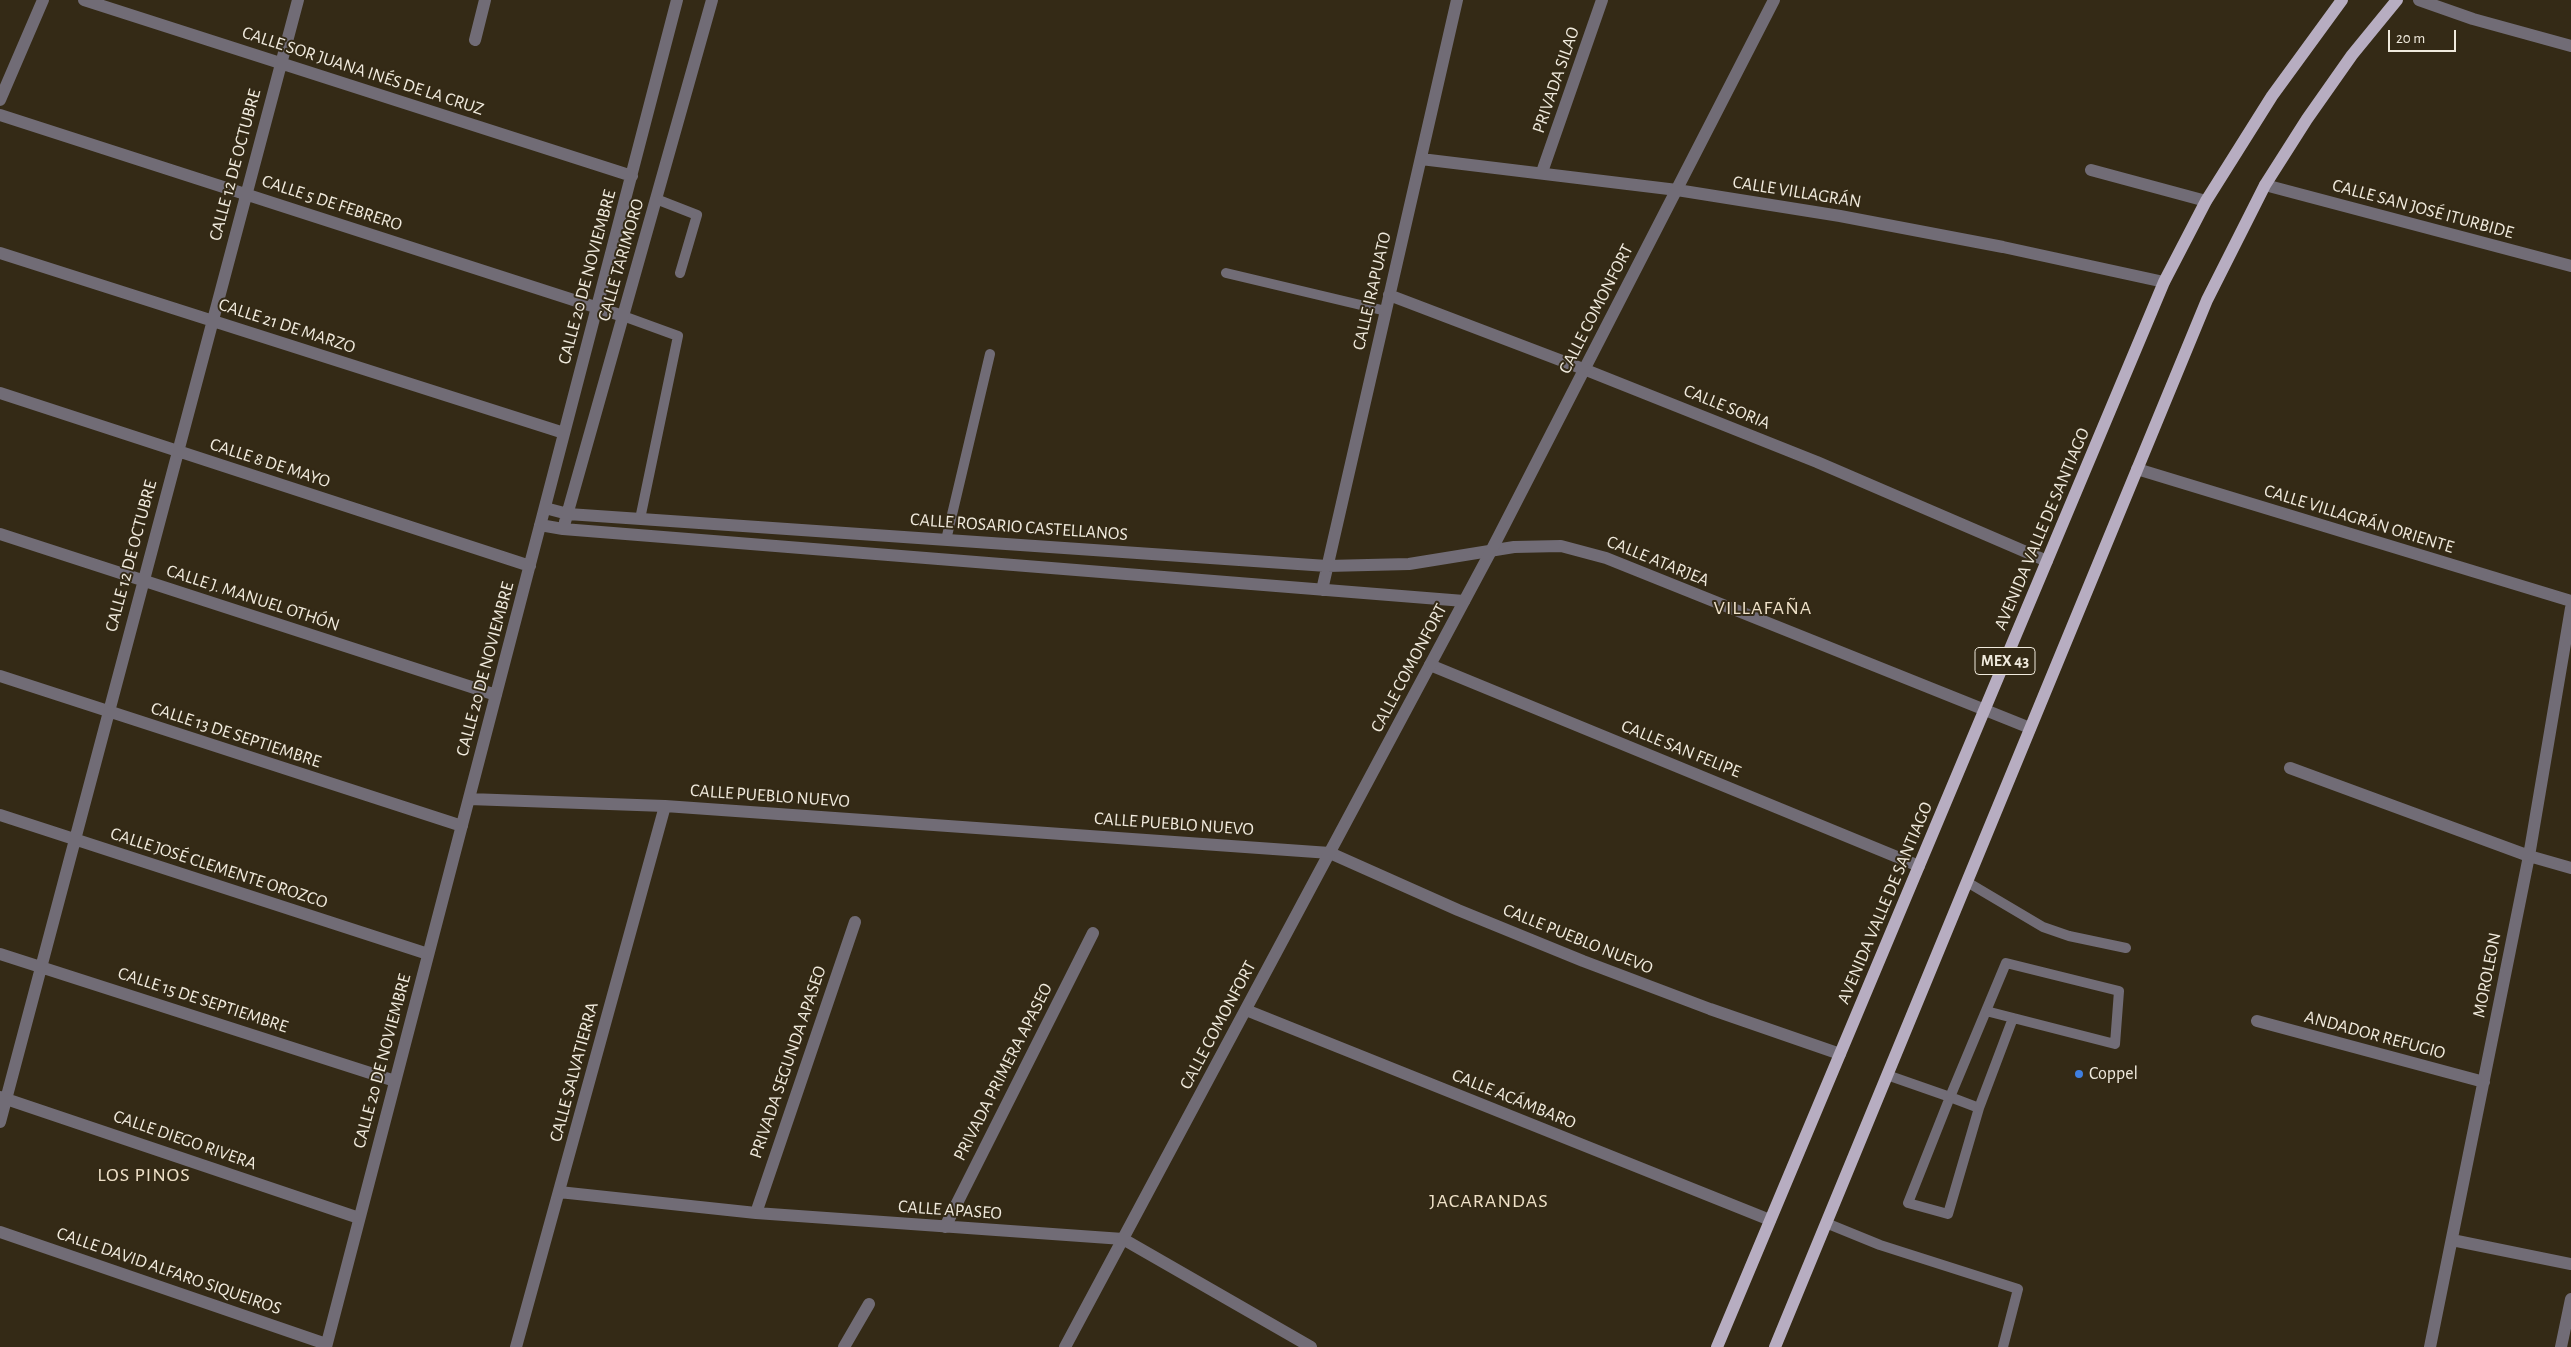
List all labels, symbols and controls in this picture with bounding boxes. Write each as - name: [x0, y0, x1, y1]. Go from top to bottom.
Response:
- scale bar: [2391, 20, 2458, 52]
- street label: CALLE SOR JUANA INÉS DE LA CRUZ: [239, 22, 487, 120]
- street label: PRIVADA SILAO: [1528, 24, 1584, 136]
- text: 20 m: [2396, 31, 2425, 46]
- street label: CALLE 12 DE OCTUBRE: [204, 87, 266, 243]
- street label: CALLE 5 DE FEBRERO: [259, 170, 405, 236]
- street label: CALLE VILLAGRÁN: [1731, 171, 1863, 213]
- street label: CALLE SAN JOSÉ ITURBIDE: [2330, 174, 2516, 244]
- street label: CALLE 20 DE NOVIEMBRE: [553, 187, 621, 367]
- street label: CALLE TARIMORO: [593, 196, 649, 324]
- street label: CALLE IRAPUATO: [1348, 230, 1396, 352]
- street label: CALLE COMONFORT: [1554, 241, 1638, 377]
- street label: CALLE 21 DE MARZO: [216, 294, 358, 358]
- street label: CALLE SORIA: [1681, 380, 1773, 434]
- street label: AVENIDA VALLE DE SANTIAGO: [1990, 425, 2094, 633]
- street label: CALLE 8 DE MAYO: [207, 433, 333, 493]
- street label: CALLE 12 DE OCTUBRE: [100, 478, 162, 634]
- street label: CALLE VILLAGRÁN ORIENTE: [2261, 480, 2457, 558]
- street label: CALLE ROSARIO CASTELLANOS: [909, 509, 1129, 545]
- street label: CALLE ATARJEA: [1604, 531, 1712, 591]
- street label: CALLE J. MANUEL OTHÓN: [164, 560, 342, 636]
- street label: CALLE 20 DE NOVIEMBRE: [451, 579, 519, 759]
- district label: VILLAFAÑA: [1712, 596, 1814, 620]
- street label: CALLE COMONFORT: [1366, 600, 1452, 736]
- road number: MEX 43: [1975, 648, 2035, 674]
- street label: CALLE 13 DE SEPTIEMBRE: [148, 697, 324, 773]
- street label: CALLE SAN FELIPE: [1618, 715, 1744, 783]
- street label: CALLE PUEBLO NUEVO: [689, 780, 851, 812]
- street label: AVENIDA VALLE DE SANTIAGO: [1833, 799, 1937, 1007]
- street label: CALLE PUEBLO NUEVO: [1093, 808, 1255, 840]
- street label: CALLE JOSÉ CLEMENTE OROZCO: [108, 823, 330, 913]
- street label: CALLE PUEBLO NUEVO: [1500, 899, 1656, 979]
- street label: MOROLEON: [2468, 930, 2506, 1020]
- street label: CALLE COMONFORT: [1175, 957, 1261, 1093]
- street label: CALLE 15 DE SEPTIEMBRE: [115, 962, 291, 1038]
- street label: PRIVADA SEGUNDA APASEO: [745, 963, 831, 1161]
- street label: CALLE 20 DE NOVIEMBRE: [348, 971, 416, 1151]
- street label: PRIVADA PRIMERA APASEO: [949, 979, 1057, 1165]
- street label: CALLE SALVATIERRA: [545, 1000, 603, 1144]
- street label: ANDADOR REFUGIO: [2302, 1006, 2448, 1064]
- place label: Coppel: [2089, 1063, 2138, 1085]
- street label: CALLE ACÁMBARO: [1449, 1064, 1579, 1134]
- marker: Coppel: [2073, 1068, 2085, 1080]
- street label: CALLE DIEGO RIVERA: [110, 1105, 260, 1175]
- district label: LOS PINOS: [96, 1163, 192, 1187]
- district label: JACARANDAS: [1428, 1189, 1550, 1213]
- street label: CALLE APASEO: [897, 1196, 1003, 1224]
- street label: CALLE DAVID ALFARO SIQUEIROS: [54, 1222, 284, 1320]

